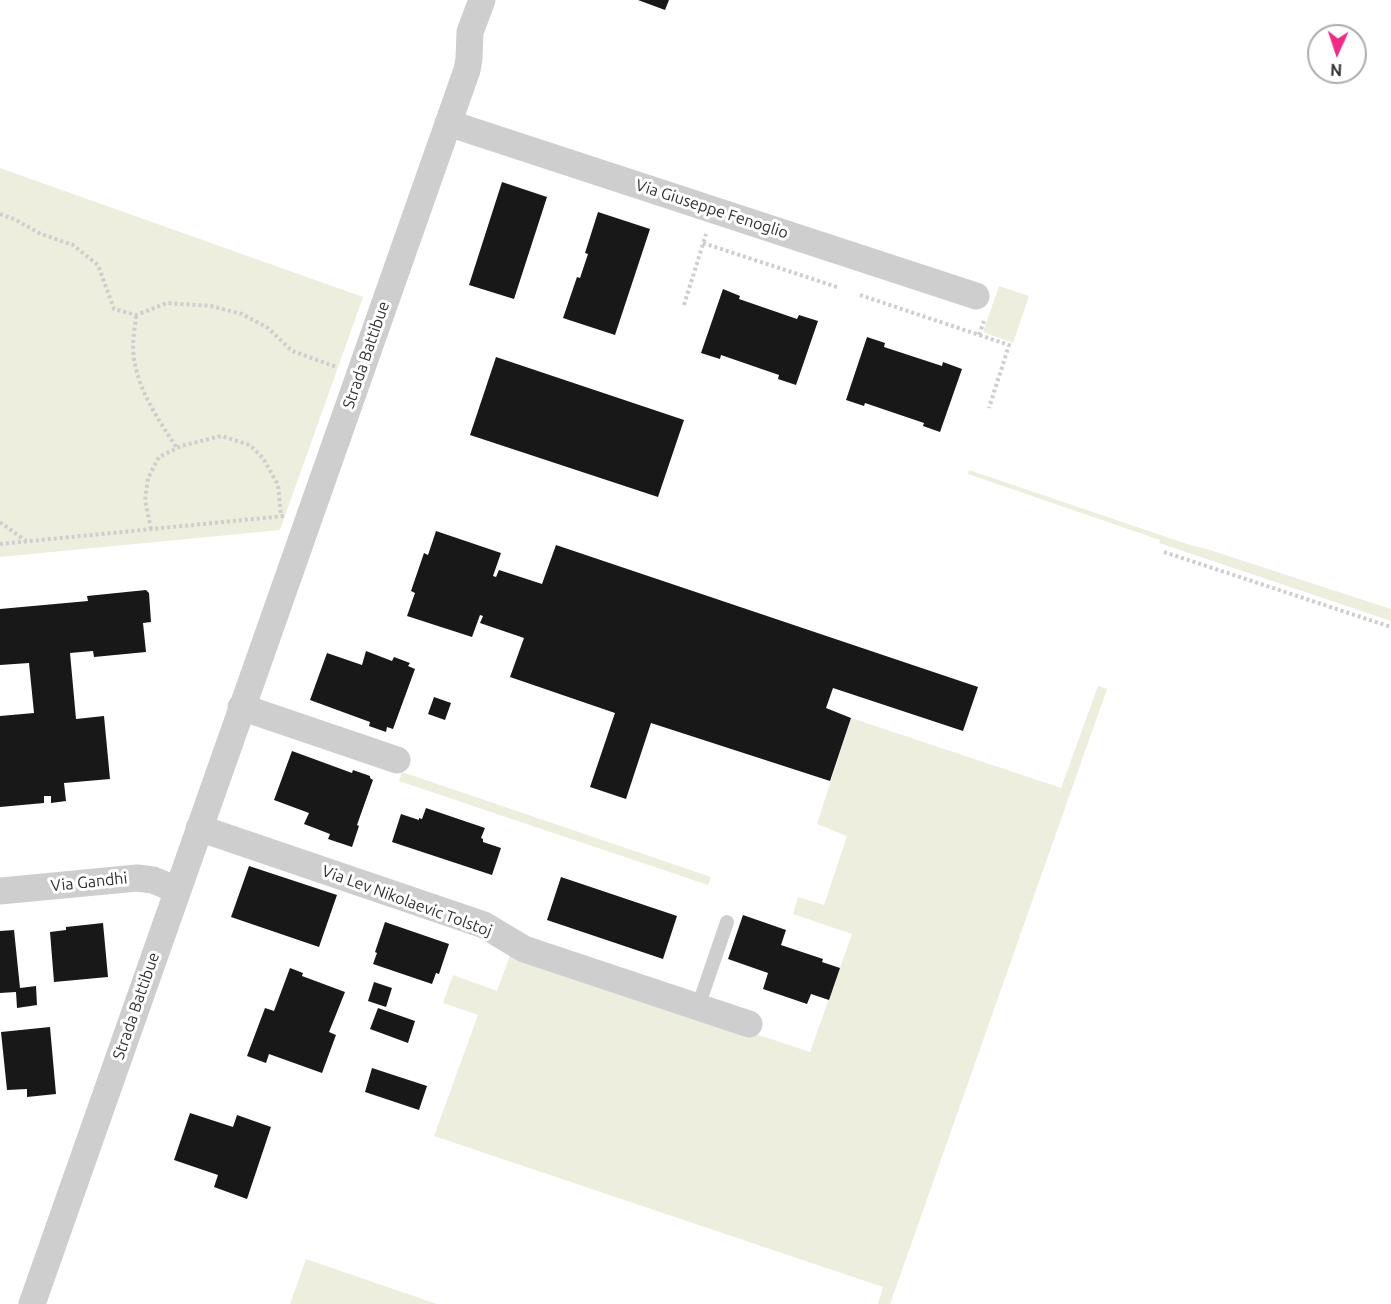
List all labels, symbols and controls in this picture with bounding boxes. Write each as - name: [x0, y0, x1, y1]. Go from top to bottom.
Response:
- north arrow: [1307, 24, 1367, 84]
- text: N: [1330, 61, 1343, 79]
- street label: Via Giuseppe Fenoglio: [633, 175, 791, 243]
- street label: Strada Battibue: [339, 299, 393, 411]
- street label: Via Lev Nikolaevic Tolstoj: [319, 861, 495, 941]
- street label: Via Gandhi: [50, 868, 128, 896]
- street label: Strada Battibue: [109, 950, 163, 1062]

